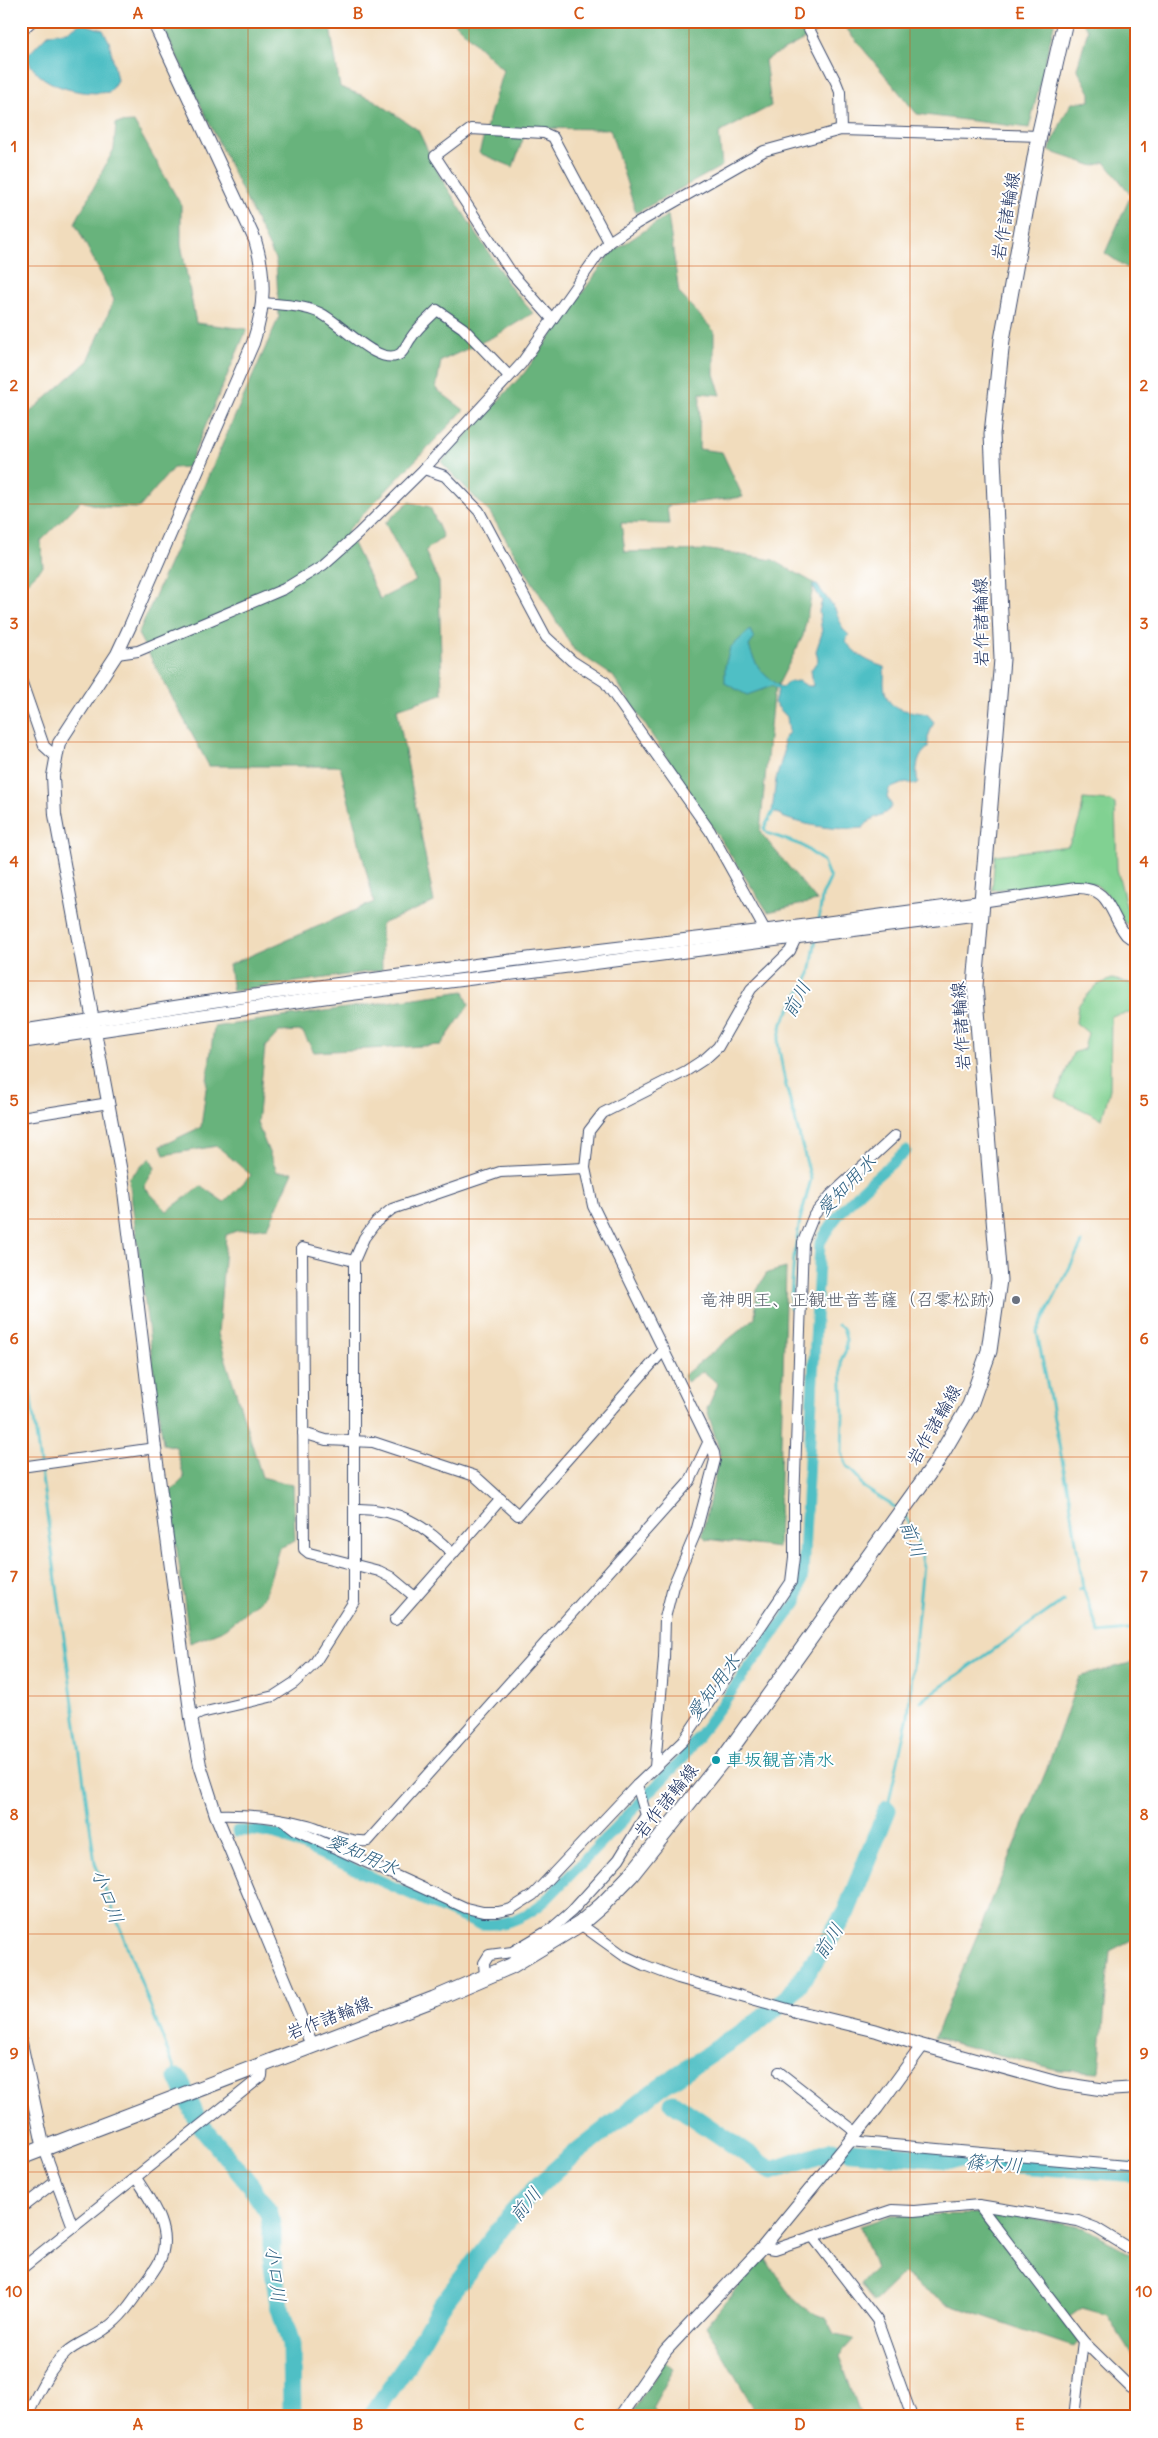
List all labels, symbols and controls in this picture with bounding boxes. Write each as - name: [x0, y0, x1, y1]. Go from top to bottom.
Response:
- text: A: [133, 3, 143, 23]
- text: B: [353, 3, 364, 23]
- text: C: [574, 3, 585, 23]
- text: D: [794, 3, 806, 23]
- text: E: [1015, 3, 1025, 23]
- text: 1: [11, 136, 17, 156]
- text: 1: [1141, 136, 1147, 156]
- street label: 岩作諸輪線: [986, 170, 1025, 262]
- text: 2: [10, 375, 19, 395]
- text: 2: [1140, 375, 1149, 395]
- street label: 岩作諸輪線: [968, 577, 993, 667]
- text: 3: [9, 613, 19, 633]
- text: 3: [1139, 613, 1149, 633]
- text: 4: [9, 851, 19, 871]
- text: 4: [1139, 851, 1149, 871]
- water label: 前川: [776, 977, 816, 1021]
- street label: 岩作諸輪線: [946, 980, 975, 1072]
- text: 5: [9, 1090, 19, 1110]
- text: 5: [1139, 1090, 1149, 1110]
- water label: 愛知用水: [811, 1149, 881, 1221]
- place label: 竜神明王、正観世音菩薩（召零松跡）: [700, 1288, 1006, 1311]
- marker: 竜神明王、正観世音菩薩（召零松跡）: [1010, 1294, 1022, 1306]
- text: 6: [9, 1328, 19, 1348]
- text: 6: [1139, 1328, 1149, 1348]
- street label: 岩作諸輪線: [901, 1380, 966, 1469]
- water label: 前川: [895, 1517, 931, 1561]
- text: 7: [10, 1566, 18, 1586]
- text: 7: [1140, 1566, 1148, 1586]
- water label: 愛知用水: [681, 1649, 745, 1725]
- place label: 車坂観音清水: [726, 1748, 834, 1771]
- marker: 車坂観音清水: [710, 1754, 722, 1766]
- street label: 岩作諸輪線: [628, 1758, 703, 1843]
- text: 8: [9, 1804, 19, 1824]
- text: 8: [1139, 1804, 1149, 1824]
- water label: 愛知用水: [323, 1828, 403, 1880]
- water label: 小口川: [87, 1865, 129, 1927]
- water label: 前川: [808, 1919, 848, 1963]
- street label: 岩作諸輪線: [283, 1991, 375, 2044]
- text: 9: [9, 2043, 19, 2063]
- text: 9: [1139, 2043, 1149, 2063]
- water label: 篠木川: [965, 2149, 1023, 2177]
- water label: 前川: [504, 2182, 546, 2226]
- water label: 小口川: [261, 2244, 291, 2304]
- text: 10: [6, 2281, 22, 2301]
- text: 10: [1136, 2281, 1152, 2301]
- text: A: [133, 2414, 143, 2434]
- text: B: [353, 2414, 364, 2434]
- text: C: [574, 2414, 585, 2434]
- text: D: [794, 2414, 806, 2434]
- text: E: [1015, 2414, 1025, 2434]

